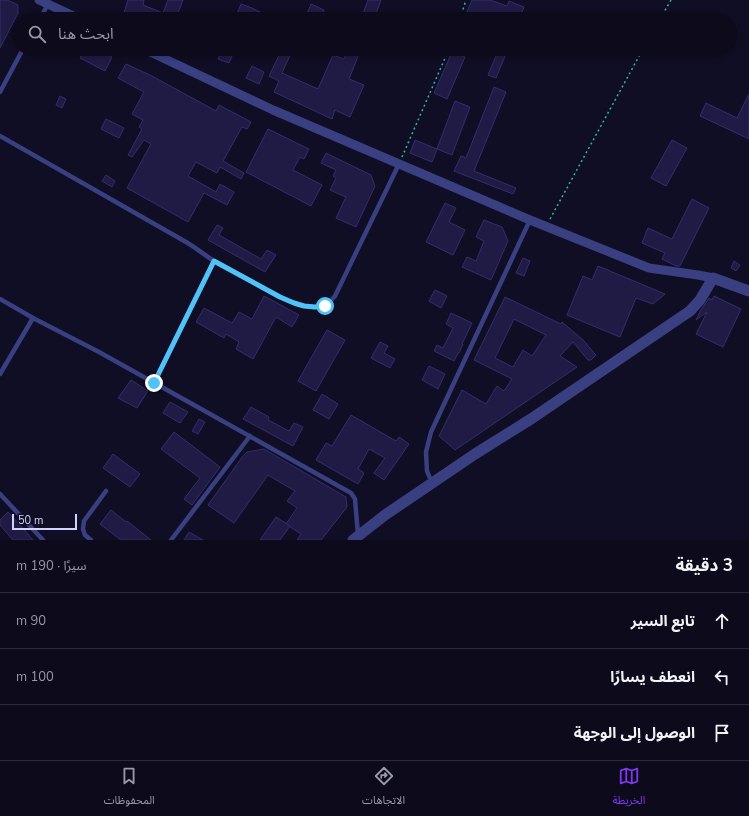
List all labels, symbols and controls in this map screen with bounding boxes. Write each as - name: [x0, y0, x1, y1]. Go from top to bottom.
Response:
- search box: [12, 12, 737, 56]
- icon: search: [26, 23, 48, 45]
- text: ابحث هنا: [58, 24, 114, 44]
- route start: [316, 297, 334, 315]
- route end: [145, 374, 163, 392]
- scale bar: [12, 512, 77, 531]
- text: 50 m: [18, 513, 43, 528]
- text: 3 دقيقة: [675, 554, 733, 577]
- text: سيرًا · 190 m: [16, 557, 87, 575]
- icon: ahead: [711, 610, 733, 632]
- text: تابع السير: [631, 611, 695, 631]
- text: 90 m: [16, 612, 46, 630]
- icon: left: [711, 666, 733, 688]
- text: انعطف يسارًا: [610, 667, 695, 687]
- text: 100 m: [16, 668, 54, 686]
- icon: arrive: [711, 722, 733, 744]
- text: الوصول إلى الوجهة: [574, 723, 695, 743]
- tab: المحفوظات: [104, 765, 155, 812]
- tab: الاتجاهات: [362, 765, 405, 812]
- tab: الخريطة: [612, 765, 645, 812]

